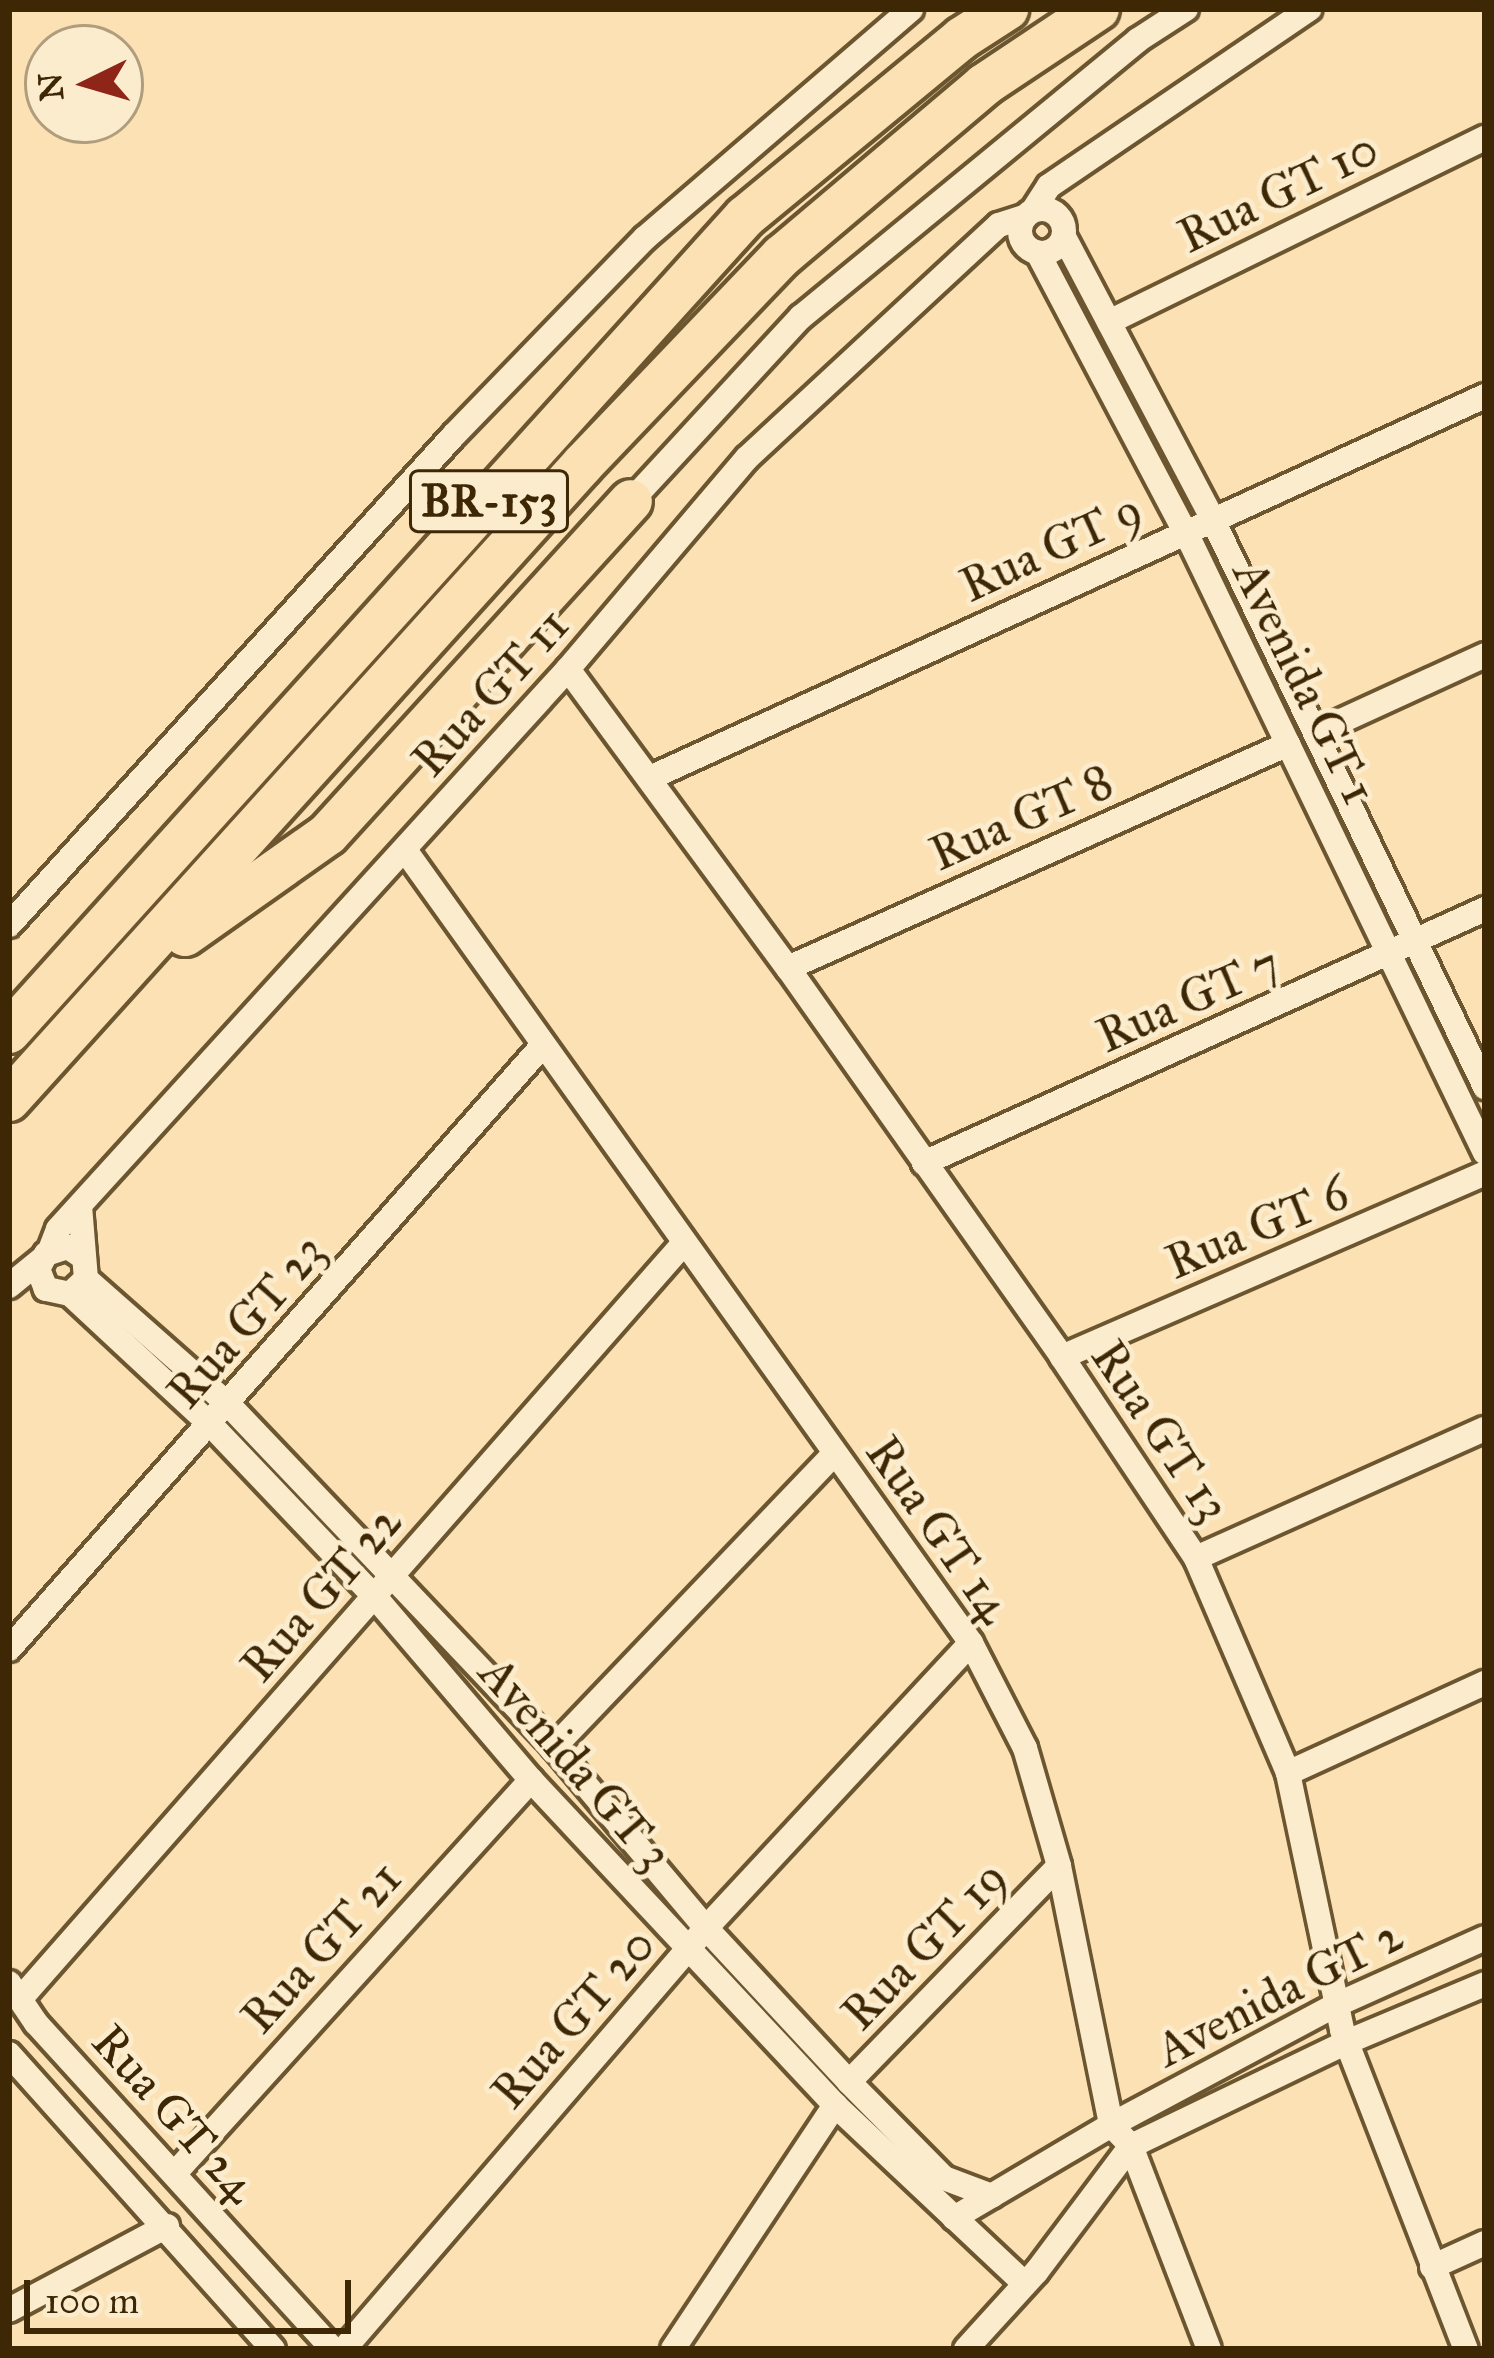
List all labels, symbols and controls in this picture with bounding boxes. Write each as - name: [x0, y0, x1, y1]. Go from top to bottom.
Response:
- north arrow: [24, 24, 144, 144]
- text: N: [30, 71, 72, 103]
- street label: Rua GT 10: [1169, 119, 1387, 265]
- road number: BR-153: [408, 462, 570, 540]
- street label: Rua GT 9: [951, 480, 1151, 614]
- street label: Avenida GT 1: [1221, 551, 1389, 813]
- street label: Rua GT 11: [400, 596, 580, 788]
- street label: Rua GT 8: [921, 751, 1121, 883]
- street label: Rua GT 7: [1088, 933, 1288, 1065]
- street label: Rua GT 6: [1157, 1163, 1357, 1291]
- street label: Rua GT 23: [155, 1223, 337, 1419]
- street label: Rua GT 13: [1080, 1329, 1242, 1533]
- street label: Rua GT 14: [854, 1425, 1024, 1633]
- street label: Rua GT 22: [229, 1493, 413, 1693]
- street label: Avenida GT 3: [468, 1644, 684, 1882]
- street label: Rua GT 19: [830, 1849, 1018, 2041]
- street label: Rua GT 21: [229, 1850, 413, 2044]
- street label: Avenida GT 2: [1146, 1905, 1412, 2079]
- street label: Rua GT 20: [479, 1916, 667, 2120]
- street label: Rua GT 24: [81, 2013, 269, 2213]
- scale bar: [30, 2256, 357, 2330]
- text: 100 m: [45, 2279, 139, 2323]

